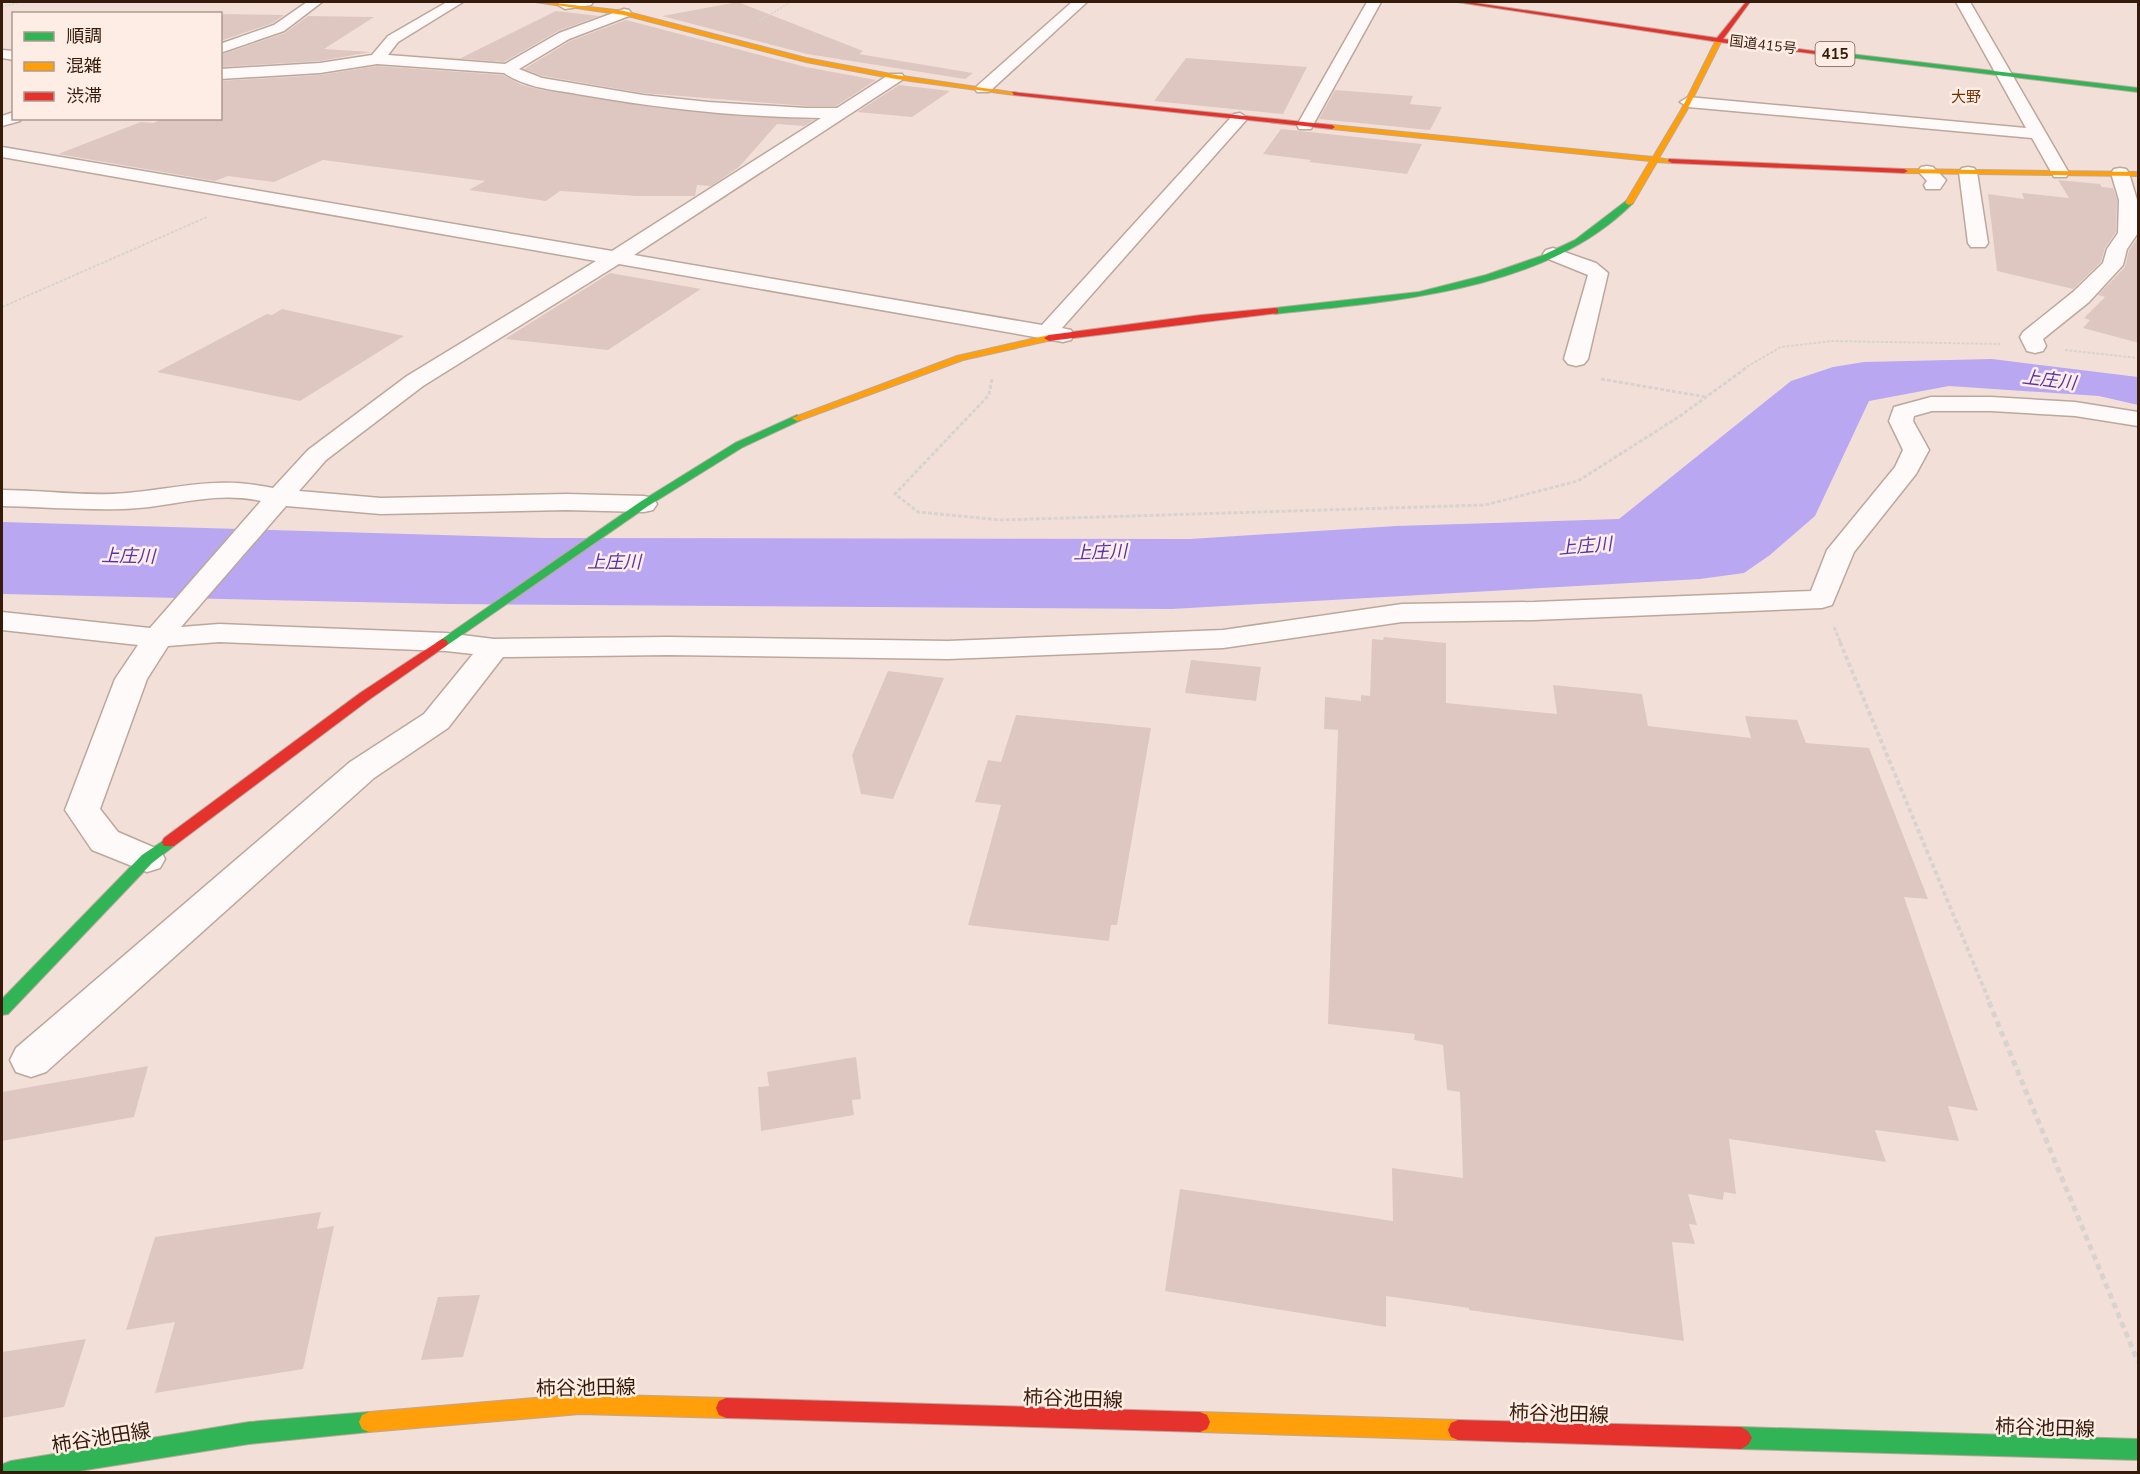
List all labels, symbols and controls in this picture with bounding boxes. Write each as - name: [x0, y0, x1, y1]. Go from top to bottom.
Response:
- legend: [12, 12, 222, 120]
- text: 順調: [66, 24, 102, 48]
- street label: 国道415号: [1728, 31, 1798, 59]
- road number: 415: [1816, 42, 1854, 66]
- text: 混雑: [66, 54, 102, 78]
- text: 渋滞: [66, 84, 102, 108]
- district label: 大野: [1951, 87, 1981, 107]
- water label: 上庄川: [2021, 365, 2079, 395]
- water label: 上庄川: [1557, 532, 1615, 560]
- water label: 上庄川: [1073, 539, 1129, 565]
- water label: 上庄川: [101, 544, 157, 569]
- water label: 上庄川: [587, 550, 643, 574]
- street label: 柿谷池田線: [536, 1374, 636, 1402]
- street label: 柿谷池田線: [1023, 1384, 1123, 1414]
- street label: 柿谷池田線: [1509, 1399, 1609, 1429]
- street label: 柿谷池田線: [1995, 1413, 2095, 1443]
- street label: 柿谷池田線: [50, 1417, 152, 1459]

